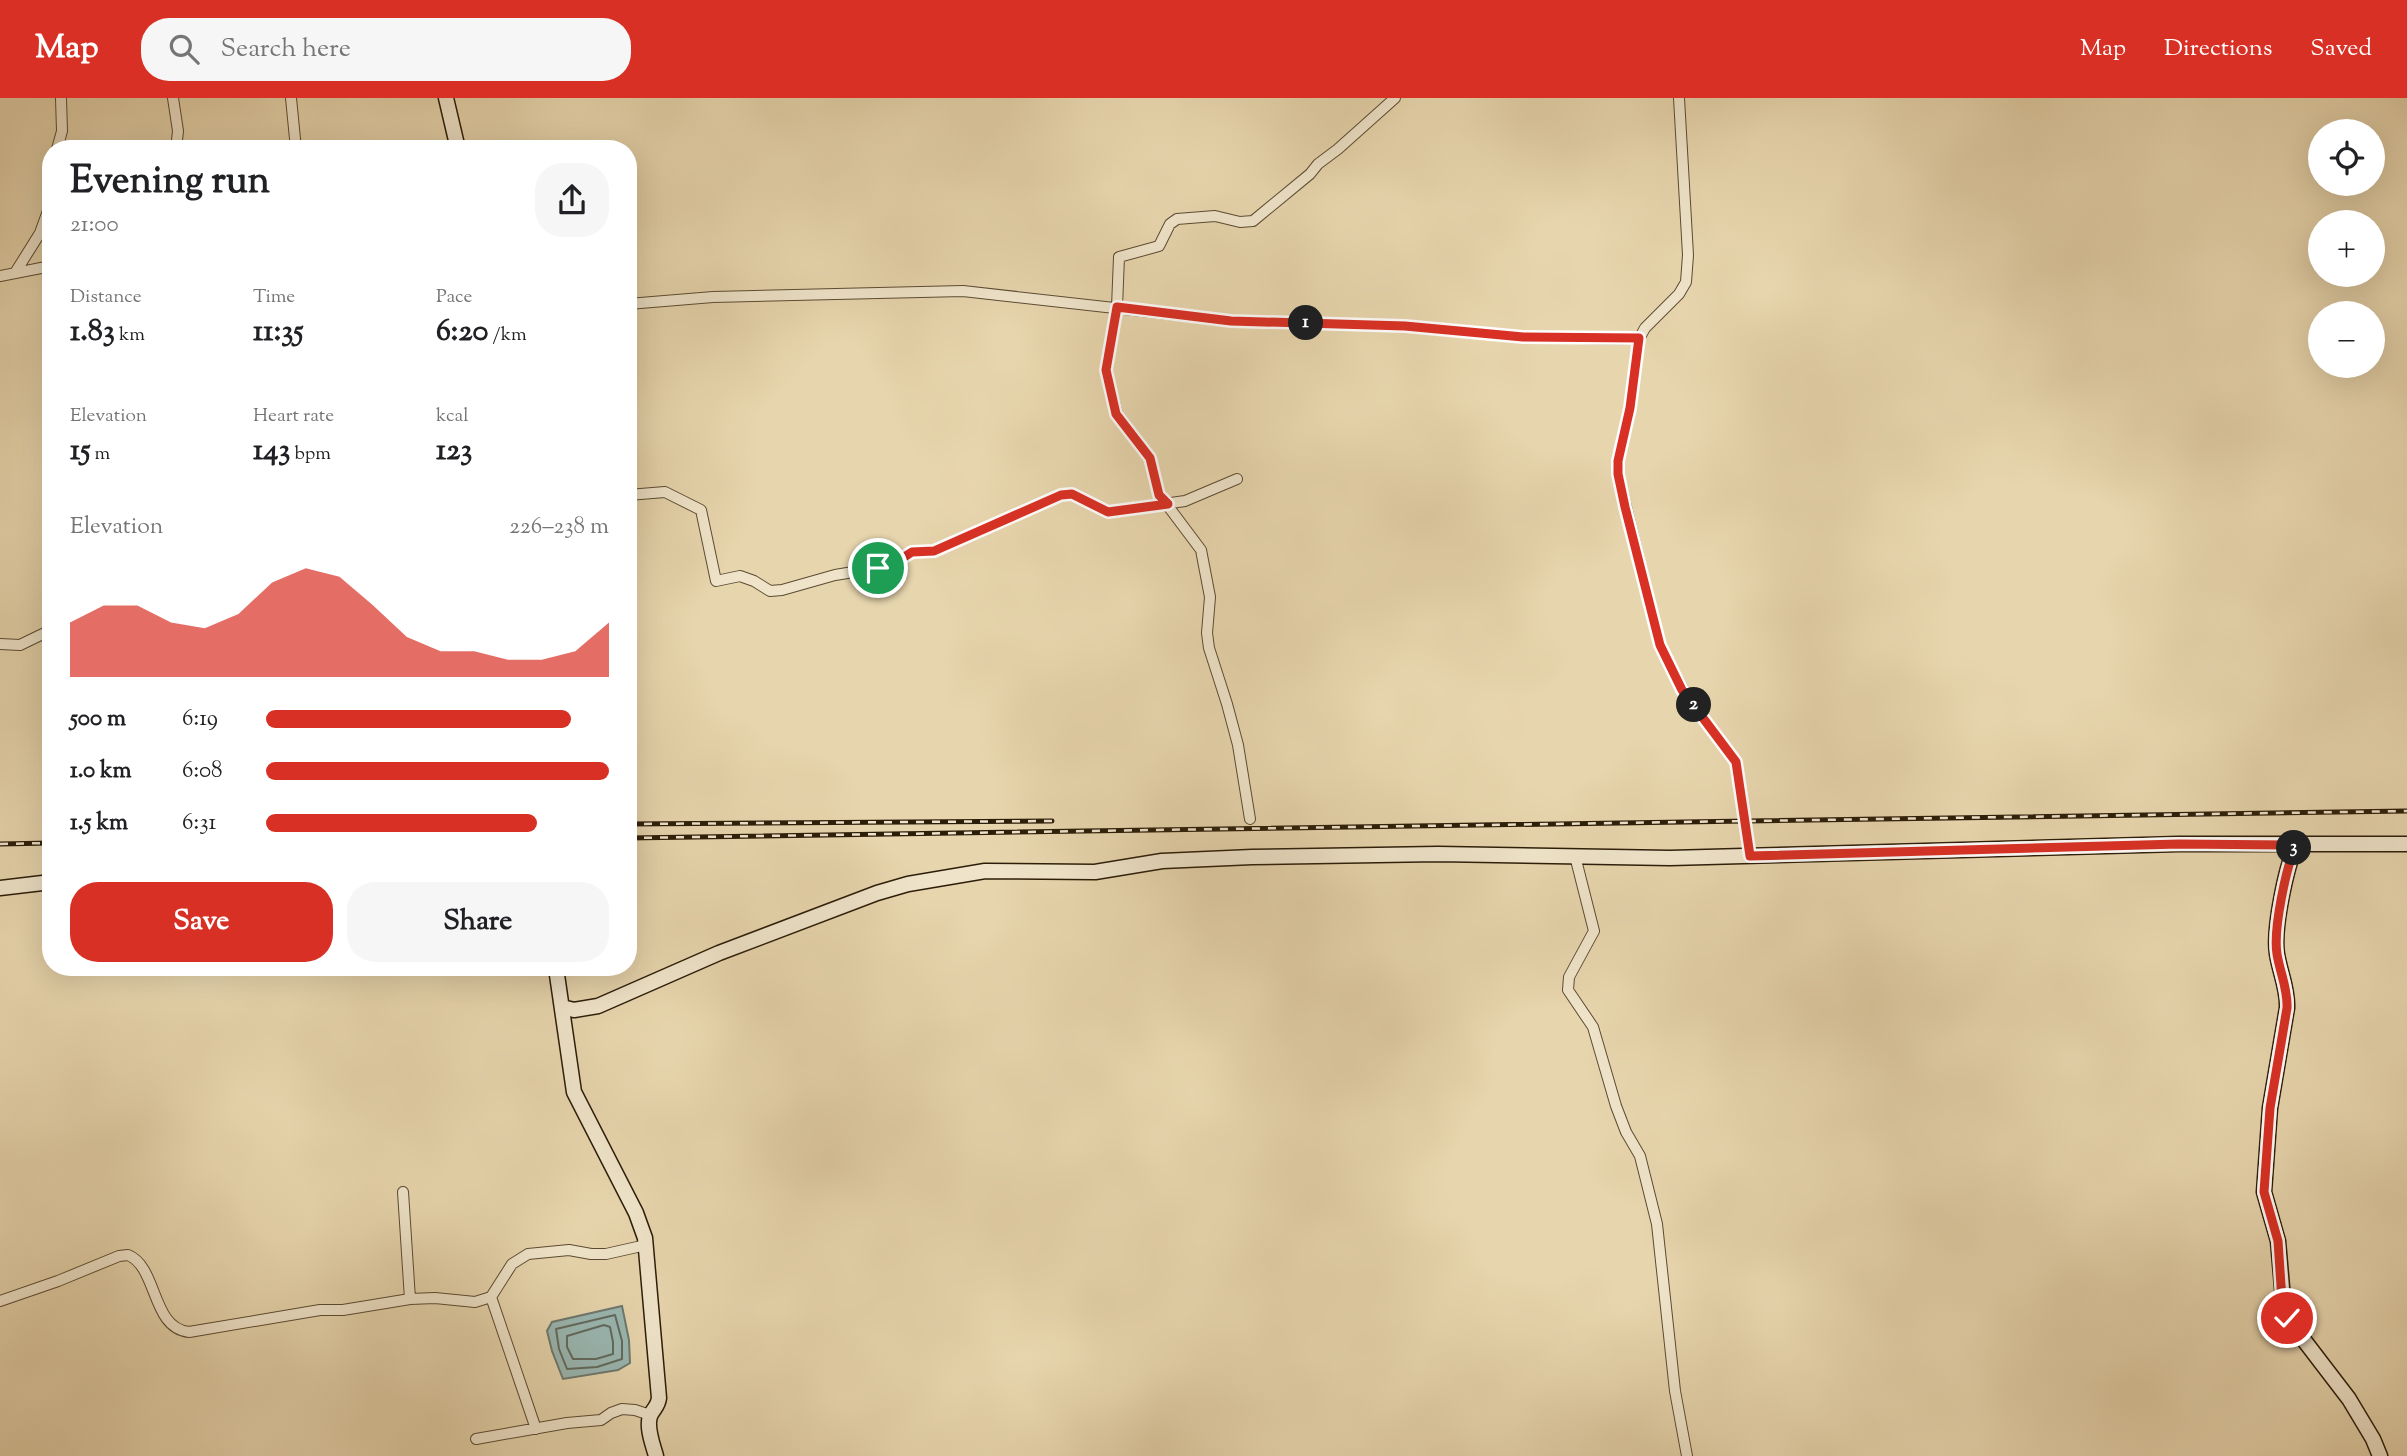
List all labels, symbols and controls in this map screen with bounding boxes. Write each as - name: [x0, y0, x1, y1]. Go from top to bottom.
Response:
- search box: [141, 18, 631, 81]
- text: Map: [35, 25, 99, 73]
- icon: search: [165, 30, 203, 68]
- text: Search here: [221, 31, 351, 68]
- text: Map: [2080, 32, 2126, 66]
- text: Directions: [2164, 32, 2272, 66]
- text: Saved: [2310, 32, 2372, 66]
- map controls: [2308, 119, 2385, 378]
- button: locate: [2308, 119, 2385, 196]
- text: Evening run: [70, 156, 270, 210]
- button: share: [535, 163, 609, 237]
- text: 21:00: [70, 209, 119, 242]
- button: +: [2308, 210, 2385, 287]
- text: Distance: [70, 284, 142, 311]
- text: Time: [253, 284, 295, 311]
- text: Pace: [436, 284, 472, 311]
- button: −: [2308, 301, 2385, 378]
- pin: 1: [1288, 306, 1324, 341]
- text: 1: [1302, 309, 1309, 336]
- text: 1.83: [70, 311, 115, 354]
- text: 11:35: [253, 311, 304, 354]
- text: 6:20: [436, 311, 488, 354]
- text: km: [115, 322, 145, 349]
- text: /km: [488, 322, 527, 349]
- text: Elevation: [70, 403, 147, 430]
- text: Heart rate: [253, 403, 334, 430]
- text: kcal: [436, 403, 469, 430]
- text: 15: [70, 430, 90, 473]
- text: 143: [253, 430, 290, 473]
- text: 123: [436, 430, 472, 473]
- text: m: [90, 441, 110, 468]
- text: bpm: [290, 441, 331, 468]
- text: Elevation: [70, 511, 163, 544]
- text: 226–238 m: [509, 511, 609, 544]
- pin: [848, 538, 908, 598]
- icon: arrive: [859, 549, 897, 587]
- pin: 2: [1676, 688, 1712, 722]
- text: 2: [1689, 691, 1698, 718]
- text: 500 m: [70, 703, 126, 736]
- text: 6:19: [182, 703, 218, 736]
- text: 1.0 km: [70, 755, 132, 788]
- text: 6:08: [182, 755, 223, 788]
- text: 1.5 km: [70, 807, 128, 840]
- text: 6:31: [182, 807, 216, 840]
- pin: 3: [2276, 830, 2312, 866]
- text: 3: [2290, 834, 2297, 861]
- button: Save: [70, 882, 333, 962]
- button: Share: [347, 882, 609, 962]
- pin: [2257, 1288, 2317, 1348]
- icon: check: [2268, 1299, 2306, 1337]

